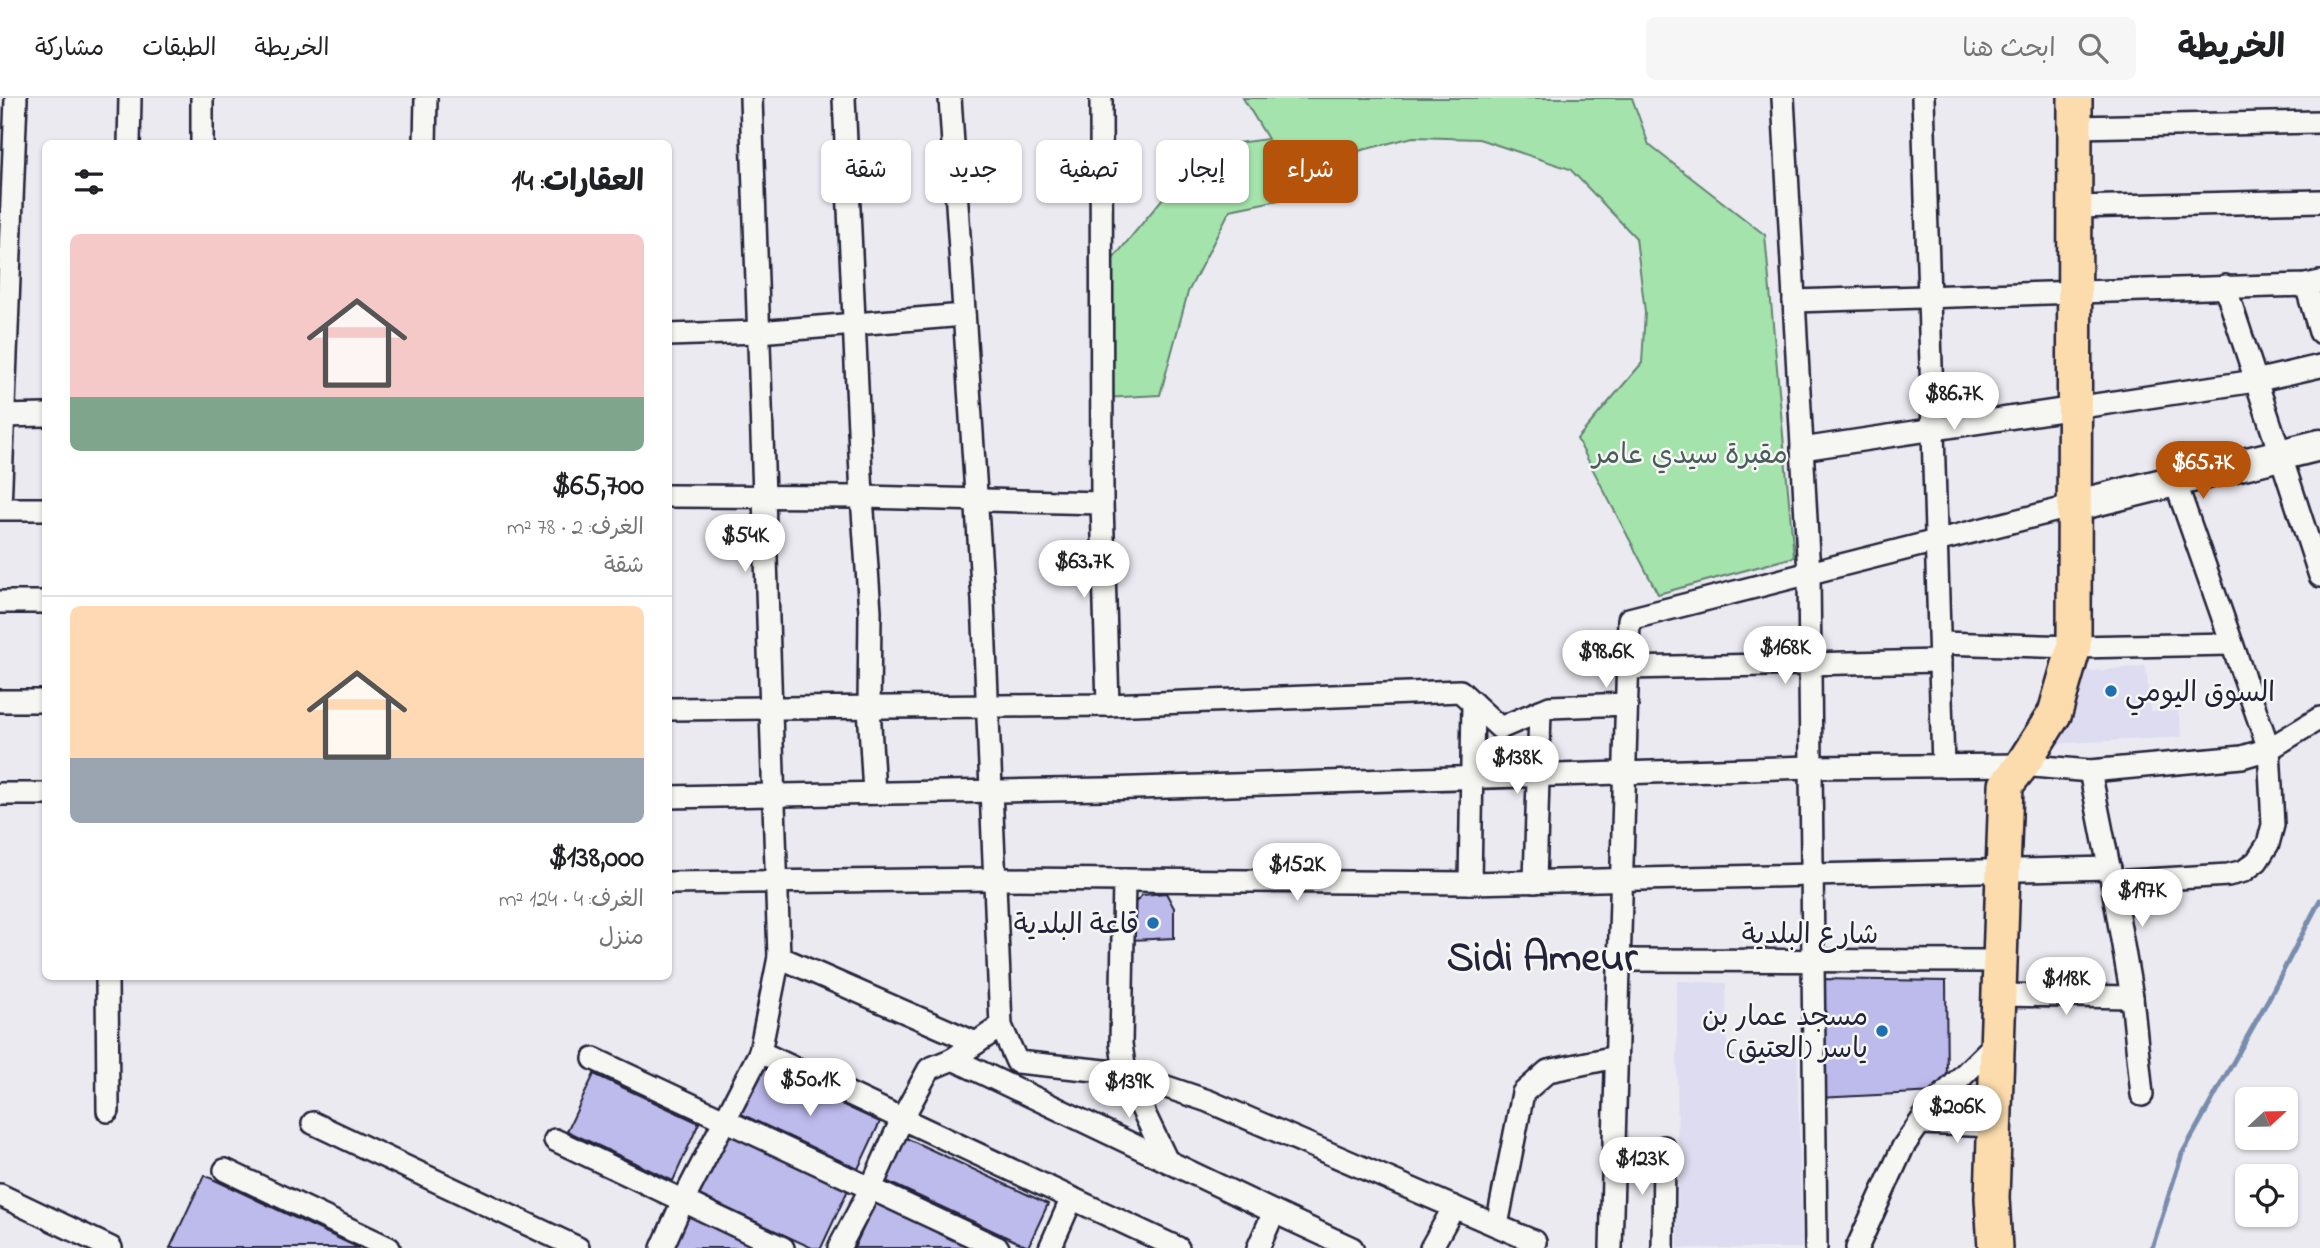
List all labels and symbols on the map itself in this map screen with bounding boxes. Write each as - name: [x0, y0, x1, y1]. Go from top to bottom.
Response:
- pin: $86.7K: [1897, 372, 2011, 432]
- park label: مقبرة سيدي عامر: [1590, 436, 1788, 477]
- pin: $65.7K: [2146, 442, 2260, 501]
- pin: $54K: [704, 514, 786, 574]
- pin: $63.7K: [1027, 540, 1141, 600]
- pin: $168K: [1736, 626, 1834, 686]
- pin: $98.6K: [1549, 630, 1663, 690]
- place label: السوق اليومي: [2125, 674, 2275, 716]
- marker: السوق اليومي: [2103, 683, 2119, 699]
- pin: $138K: [1468, 736, 1566, 796]
- pin: $152K: [1248, 844, 1346, 903]
- pin: $197K: [2093, 870, 2191, 929]
- place label: قاعة البلدية: [1014, 906, 1139, 947]
- marker: قاعة البلدية: [1145, 915, 1161, 931]
- street label: شارع البلدية: [1742, 916, 1878, 957]
- district label: Sidi Ameur: [1447, 929, 1638, 990]
- pin: $118K: [2017, 958, 2115, 1017]
- place label: مسجد عمار بن ياسر (العتيق): [1702, 998, 1868, 1071]
- marker: مسجد عمار بن ياسر (العتيق): [1874, 1023, 1890, 1039]
- pin: $50.1K: [753, 1058, 867, 1118]
- pin: $139K: [1080, 1060, 1178, 1120]
- pin: $206K: [1908, 1086, 2006, 1145]
- north arrow: [2235, 1087, 2298, 1150]
- pin: $123K: [1593, 1138, 1691, 1197]

